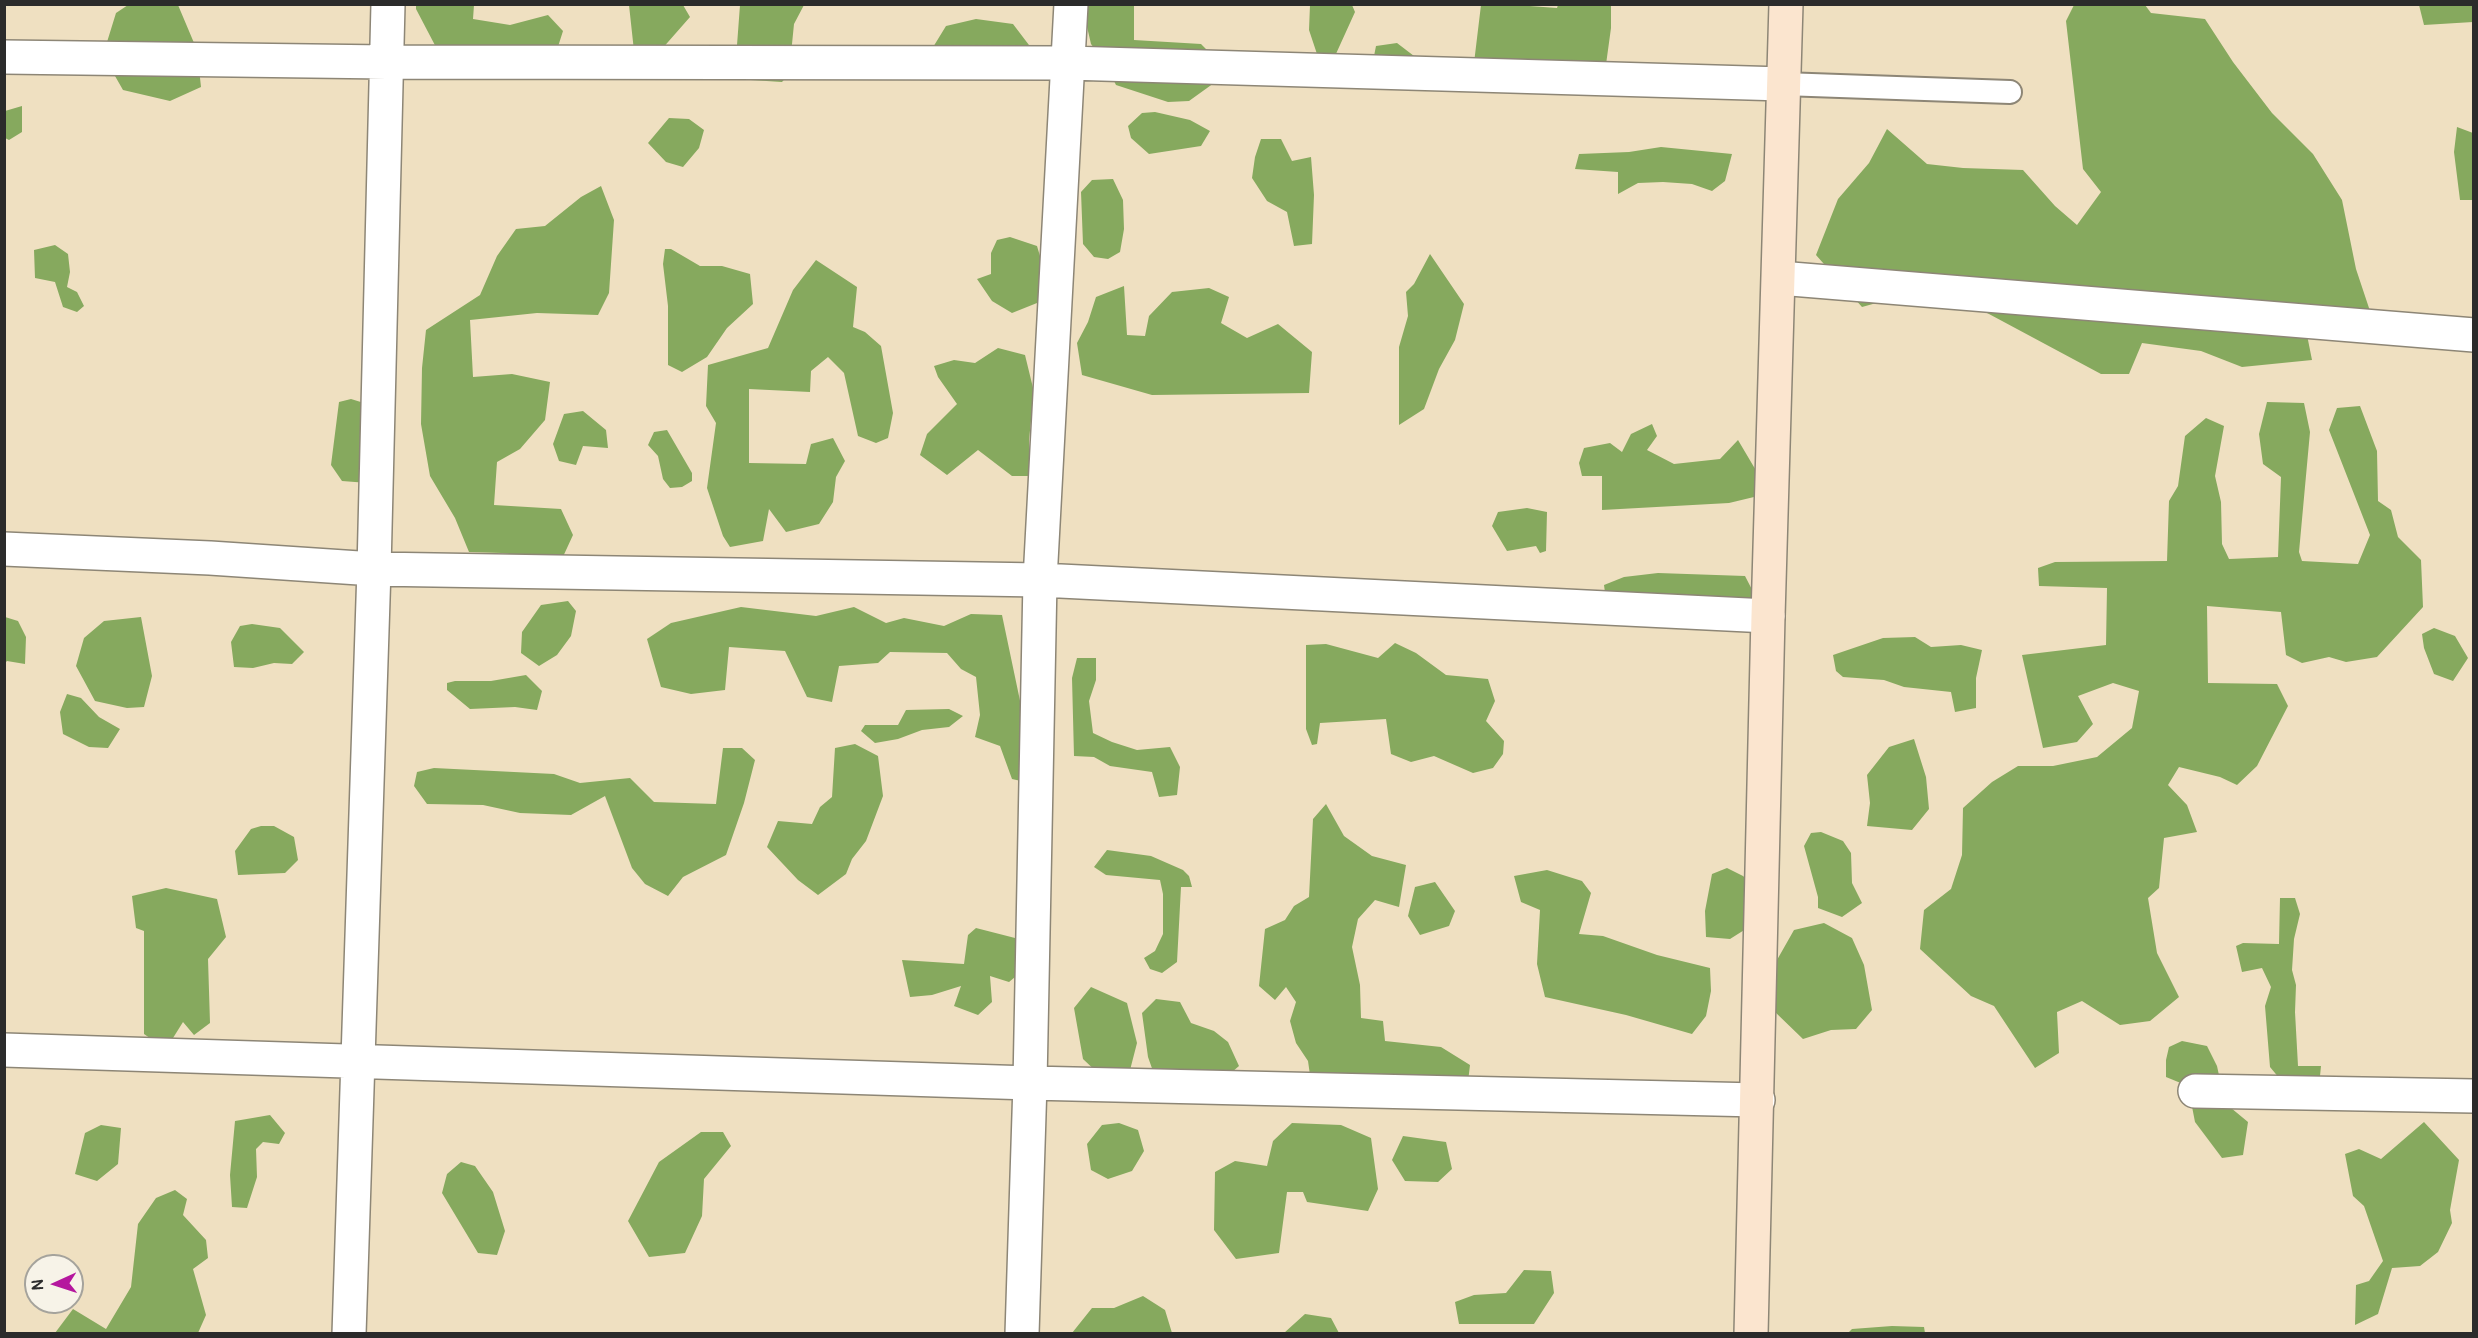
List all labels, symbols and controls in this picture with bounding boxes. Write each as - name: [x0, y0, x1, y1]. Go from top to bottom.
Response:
- north arrow: [24, 1254, 84, 1314]
- text: N: [28, 1279, 48, 1291]

